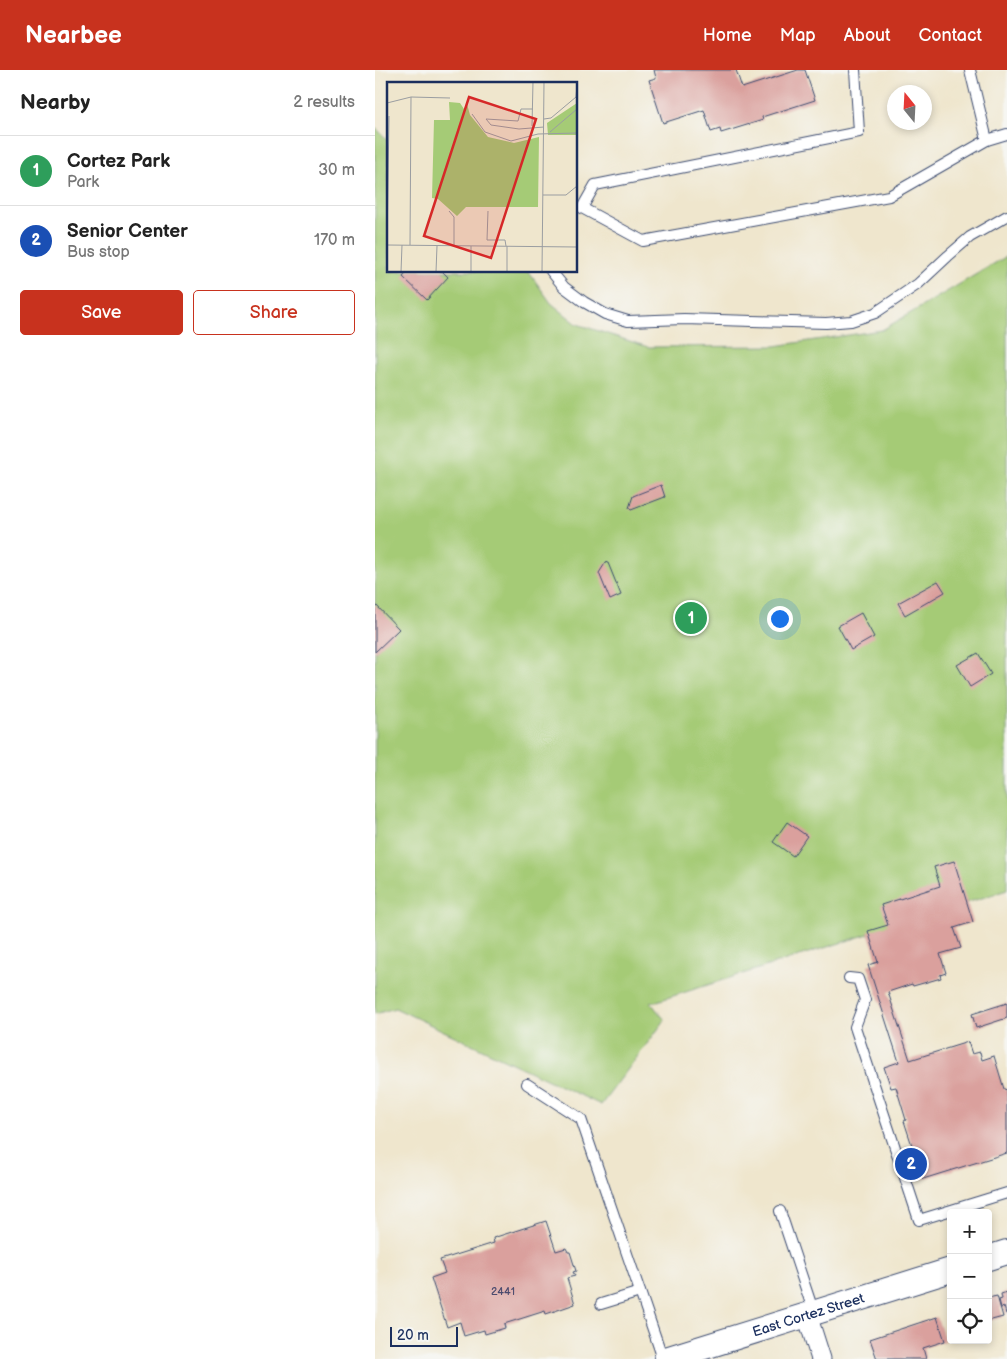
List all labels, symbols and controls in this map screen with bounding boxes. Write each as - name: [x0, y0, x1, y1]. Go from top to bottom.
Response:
- text: Nearbee: [25, 21, 122, 50]
- text: Home: [703, 25, 752, 46]
- text: Map: [780, 25, 816, 46]
- text: About: [844, 25, 891, 46]
- text: Contact: [919, 25, 982, 46]
- inset map: [387, 82, 577, 272]
- north arrow: [887, 85, 932, 130]
- text: Nearby: [20, 90, 90, 115]
- text: 2 results: [293, 93, 355, 112]
- text: Cortez Park: [67, 150, 170, 173]
- text: 1: [33, 161, 39, 180]
- text: 30 m: [318, 161, 355, 180]
- text: Park: [67, 173, 99, 192]
- text: Senior Center: [67, 220, 188, 243]
- text: 2: [31, 231, 41, 250]
- text: 170 m: [314, 231, 355, 250]
- text: Bus stop: [67, 243, 130, 262]
- button: Save: [20, 290, 183, 335]
- button: Share: [193, 290, 355, 335]
- pin: 1: [675, 599, 707, 637]
- your location: [767, 606, 793, 632]
- pin: 2: [895, 1145, 927, 1183]
- map controls: [947, 1209, 992, 1344]
- button: +: [947, 1209, 992, 1254]
- button: −: [947, 1254, 992, 1299]
- house number: 2441: [491, 1285, 515, 1298]
- street label: East Cortez Street: [750, 1289, 867, 1341]
- button: locate: [947, 1299, 992, 1344]
- scale bar: [390, 1324, 457, 1347]
- text: 20 m: [397, 1327, 429, 1344]

